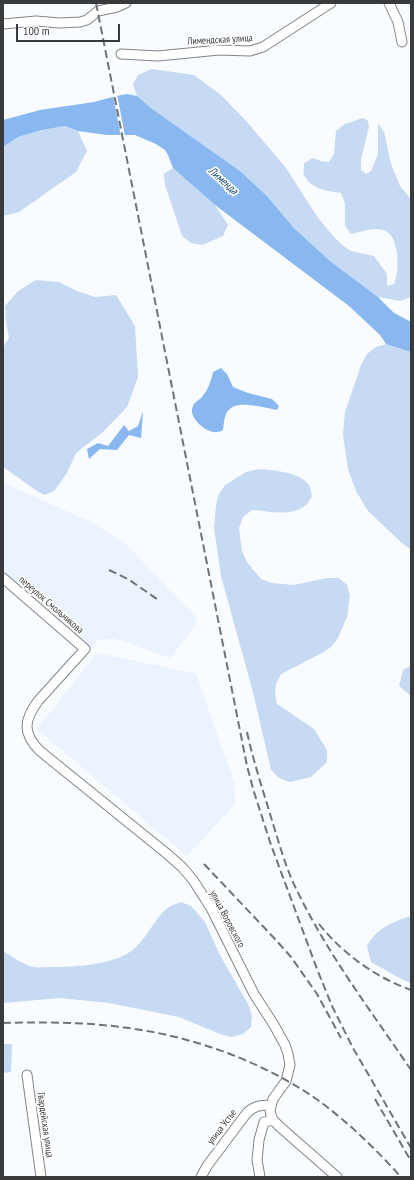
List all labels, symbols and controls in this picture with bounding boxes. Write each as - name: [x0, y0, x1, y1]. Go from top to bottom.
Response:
- scale bar: [18, 16, 122, 42]
- text: 100 m: [23, 23, 50, 38]
- street label: Лимендская улица: [187, 32, 253, 48]
- water label: Лименда: [206, 165, 240, 197]
- street label: переулок Смольникова: [16, 574, 86, 636]
- street label: улица Воровского: [207, 888, 247, 950]
- street label: Гвардейская улица: [34, 1092, 56, 1158]
- street label: улица Устье: [205, 1107, 239, 1147]

